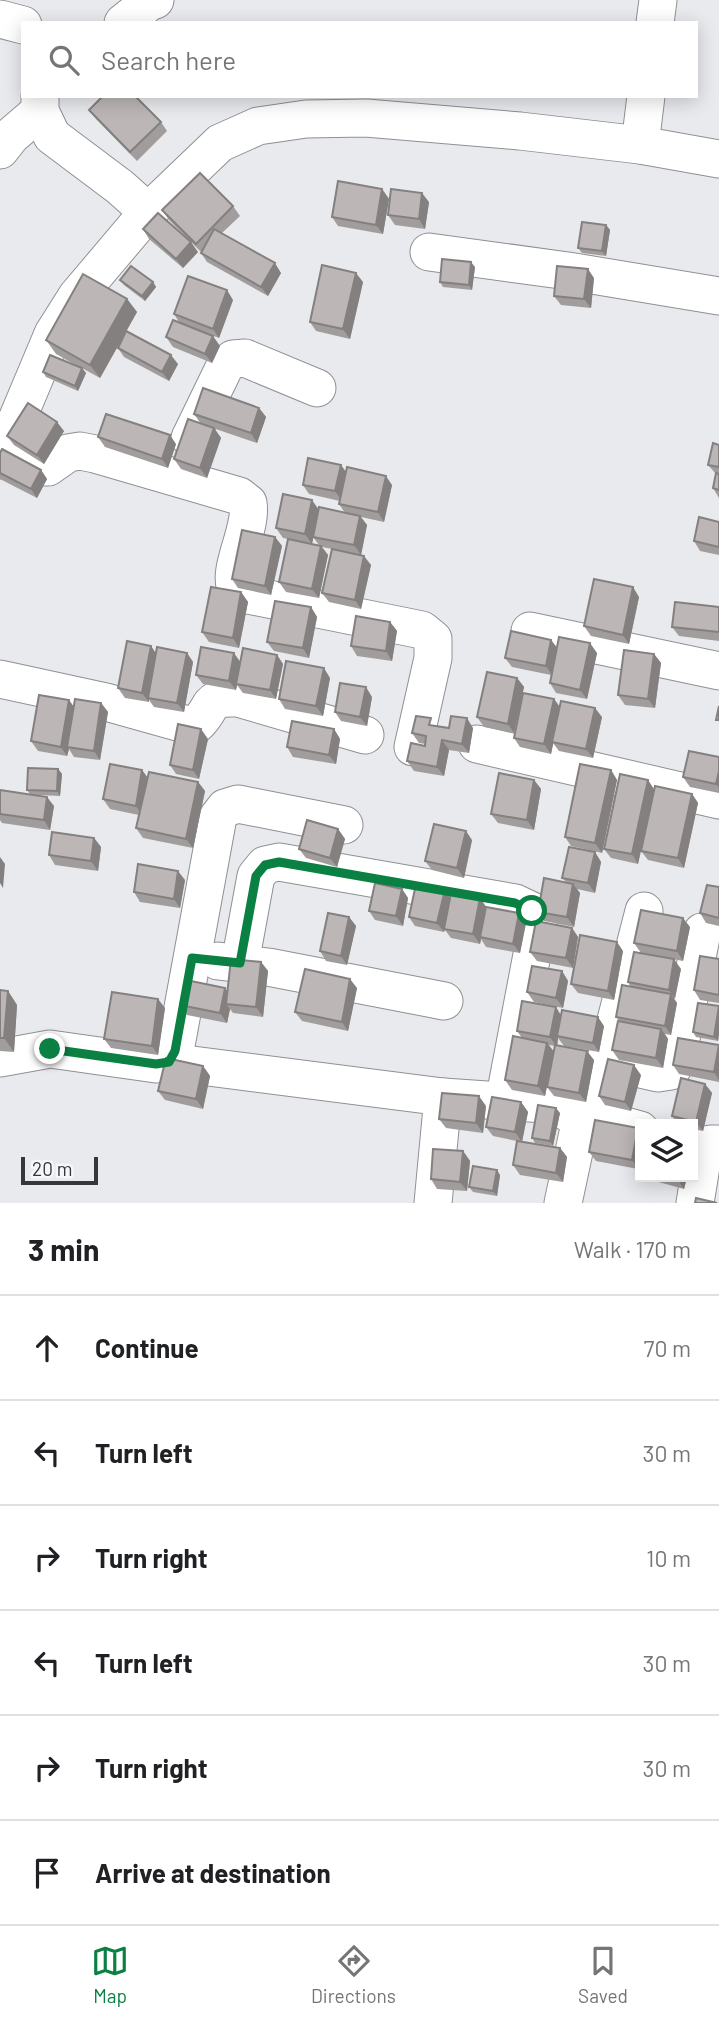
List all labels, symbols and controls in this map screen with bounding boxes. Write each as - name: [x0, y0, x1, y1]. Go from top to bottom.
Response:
- search box: [21, 21, 698, 98]
- icon: search: [45, 41, 83, 79]
- text: Search here: [101, 44, 236, 75]
- route start: [516, 895, 547, 926]
- route end: [34, 1033, 65, 1064]
- map controls: [635, 1119, 698, 1182]
- button: layers: [635, 1119, 698, 1182]
- scale bar: [21, 1154, 98, 1186]
- text: 20 m: [32, 1157, 72, 1180]
- text: 3 min: [28, 1231, 99, 1267]
- text: Walk · 170 m: [574, 1235, 691, 1263]
- icon: ahead: [28, 1329, 66, 1367]
- text: Continue: [95, 1332, 199, 1363]
- text: 70 m: [644, 1334, 691, 1362]
- icon: left: [28, 1434, 66, 1472]
- text: Turn left: [95, 1437, 193, 1468]
- text: 30 m: [643, 1439, 691, 1467]
- icon: right: [28, 1539, 66, 1577]
- text: Turn right: [95, 1542, 208, 1573]
- text: 10 m: [646, 1544, 691, 1572]
- icon: left: [28, 1644, 66, 1682]
- text: Turn left: [95, 1647, 193, 1678]
- text: 30 m: [643, 1649, 691, 1677]
- icon: right: [28, 1749, 66, 1787]
- text: Turn right: [95, 1752, 208, 1783]
- text: 30 m: [643, 1754, 691, 1782]
- icon: arrive: [28, 1854, 66, 1892]
- text: Arrive at destination: [95, 1857, 331, 1888]
- tab: Map: [91, 1942, 129, 2007]
- tab: Directions: [311, 1942, 396, 2007]
- tab: Saved: [578, 1942, 628, 2007]

